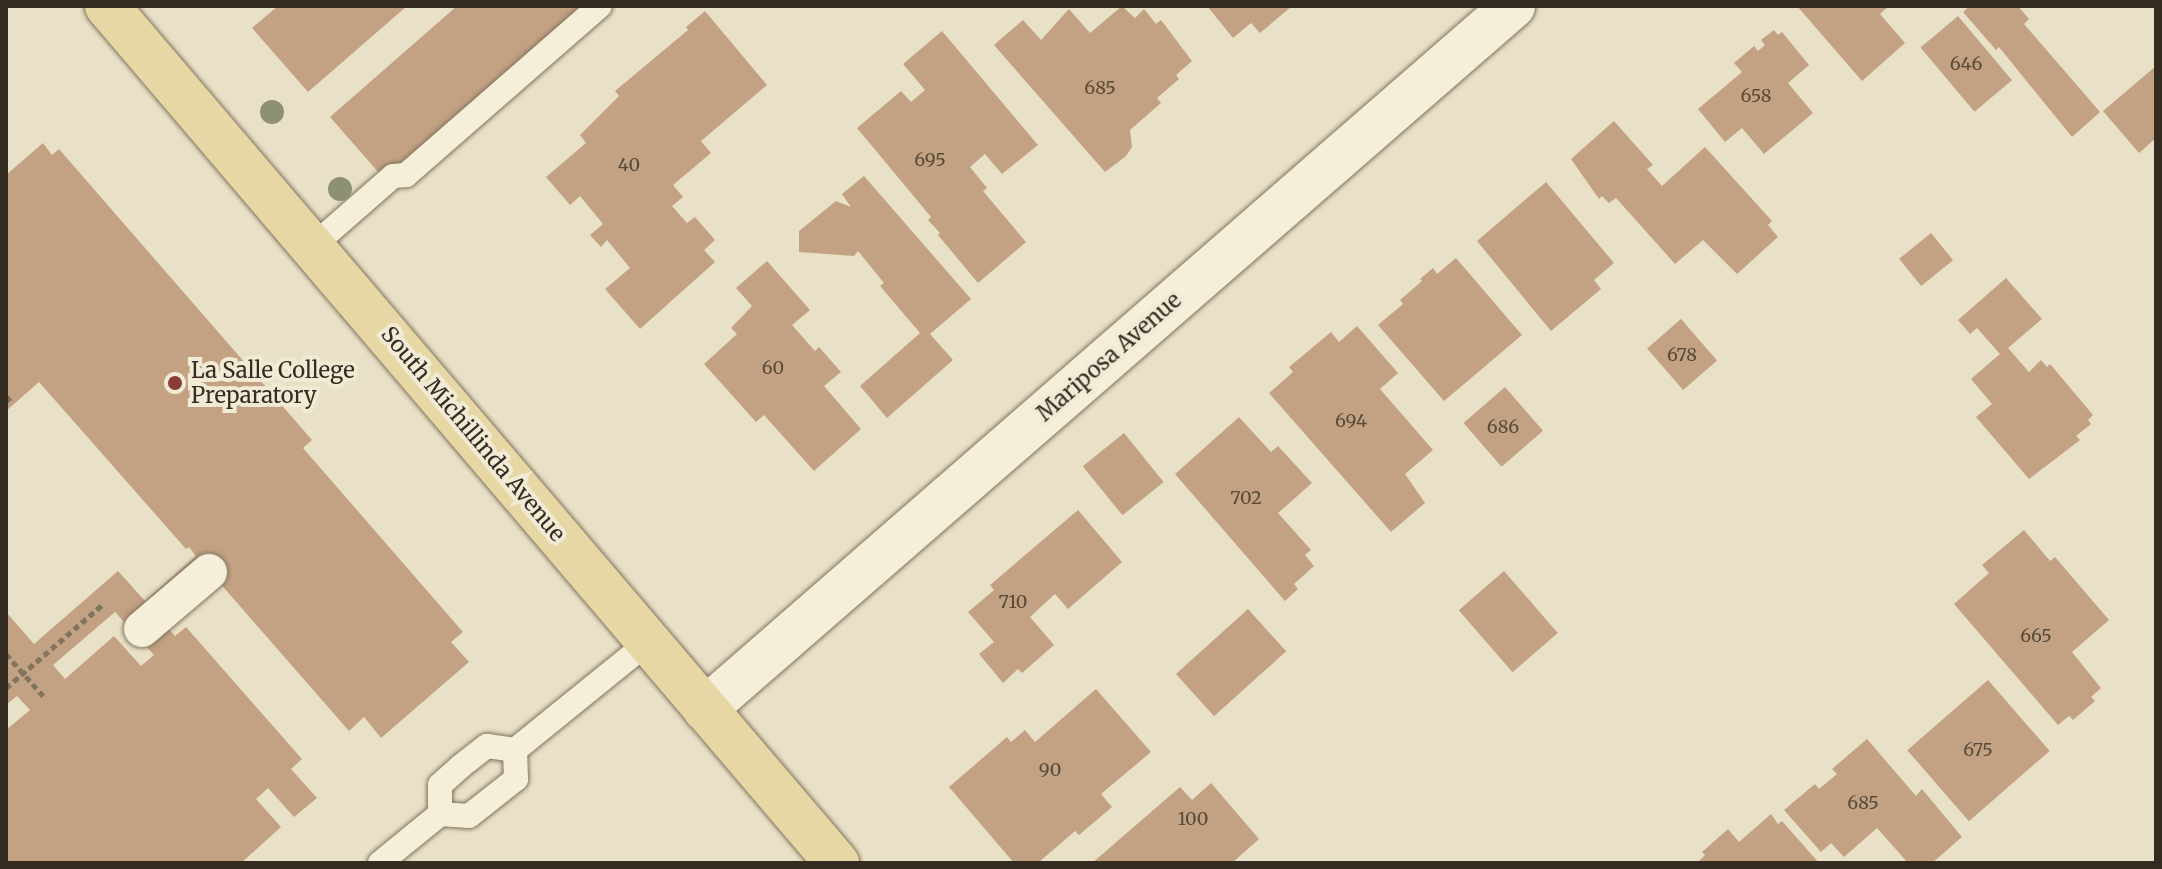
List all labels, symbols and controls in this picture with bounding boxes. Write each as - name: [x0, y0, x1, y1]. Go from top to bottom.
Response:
- house number: 646: [1950, 53, 1982, 75]
- house number: 685: [1084, 77, 1116, 99]
- house number: 658: [1741, 85, 1771, 107]
- house number: 695: [914, 149, 946, 171]
- house number: 40: [618, 154, 640, 176]
- street label: Mariposa Avenue: [1031, 287, 1187, 427]
- street label: South Michillinda Avenue: [375, 321, 571, 547]
- house number: 678: [1667, 344, 1697, 366]
- place label: La Salle College Preparatory: [191, 357, 355, 408]
- house number: 60: [762, 357, 784, 379]
- marker: La Salle College Preparatory: [166, 374, 184, 392]
- house number: 694: [1335, 410, 1367, 432]
- house number: 686: [1487, 416, 1519, 438]
- house number: 702: [1230, 487, 1262, 509]
- house number: 710: [999, 591, 1027, 613]
- house number: 665: [2020, 625, 2052, 647]
- house number: 675: [1963, 739, 1993, 761]
- house number: 90: [1039, 759, 1061, 781]
- house number: 685: [1847, 792, 1879, 814]
- house number: 100: [1178, 808, 1208, 830]

